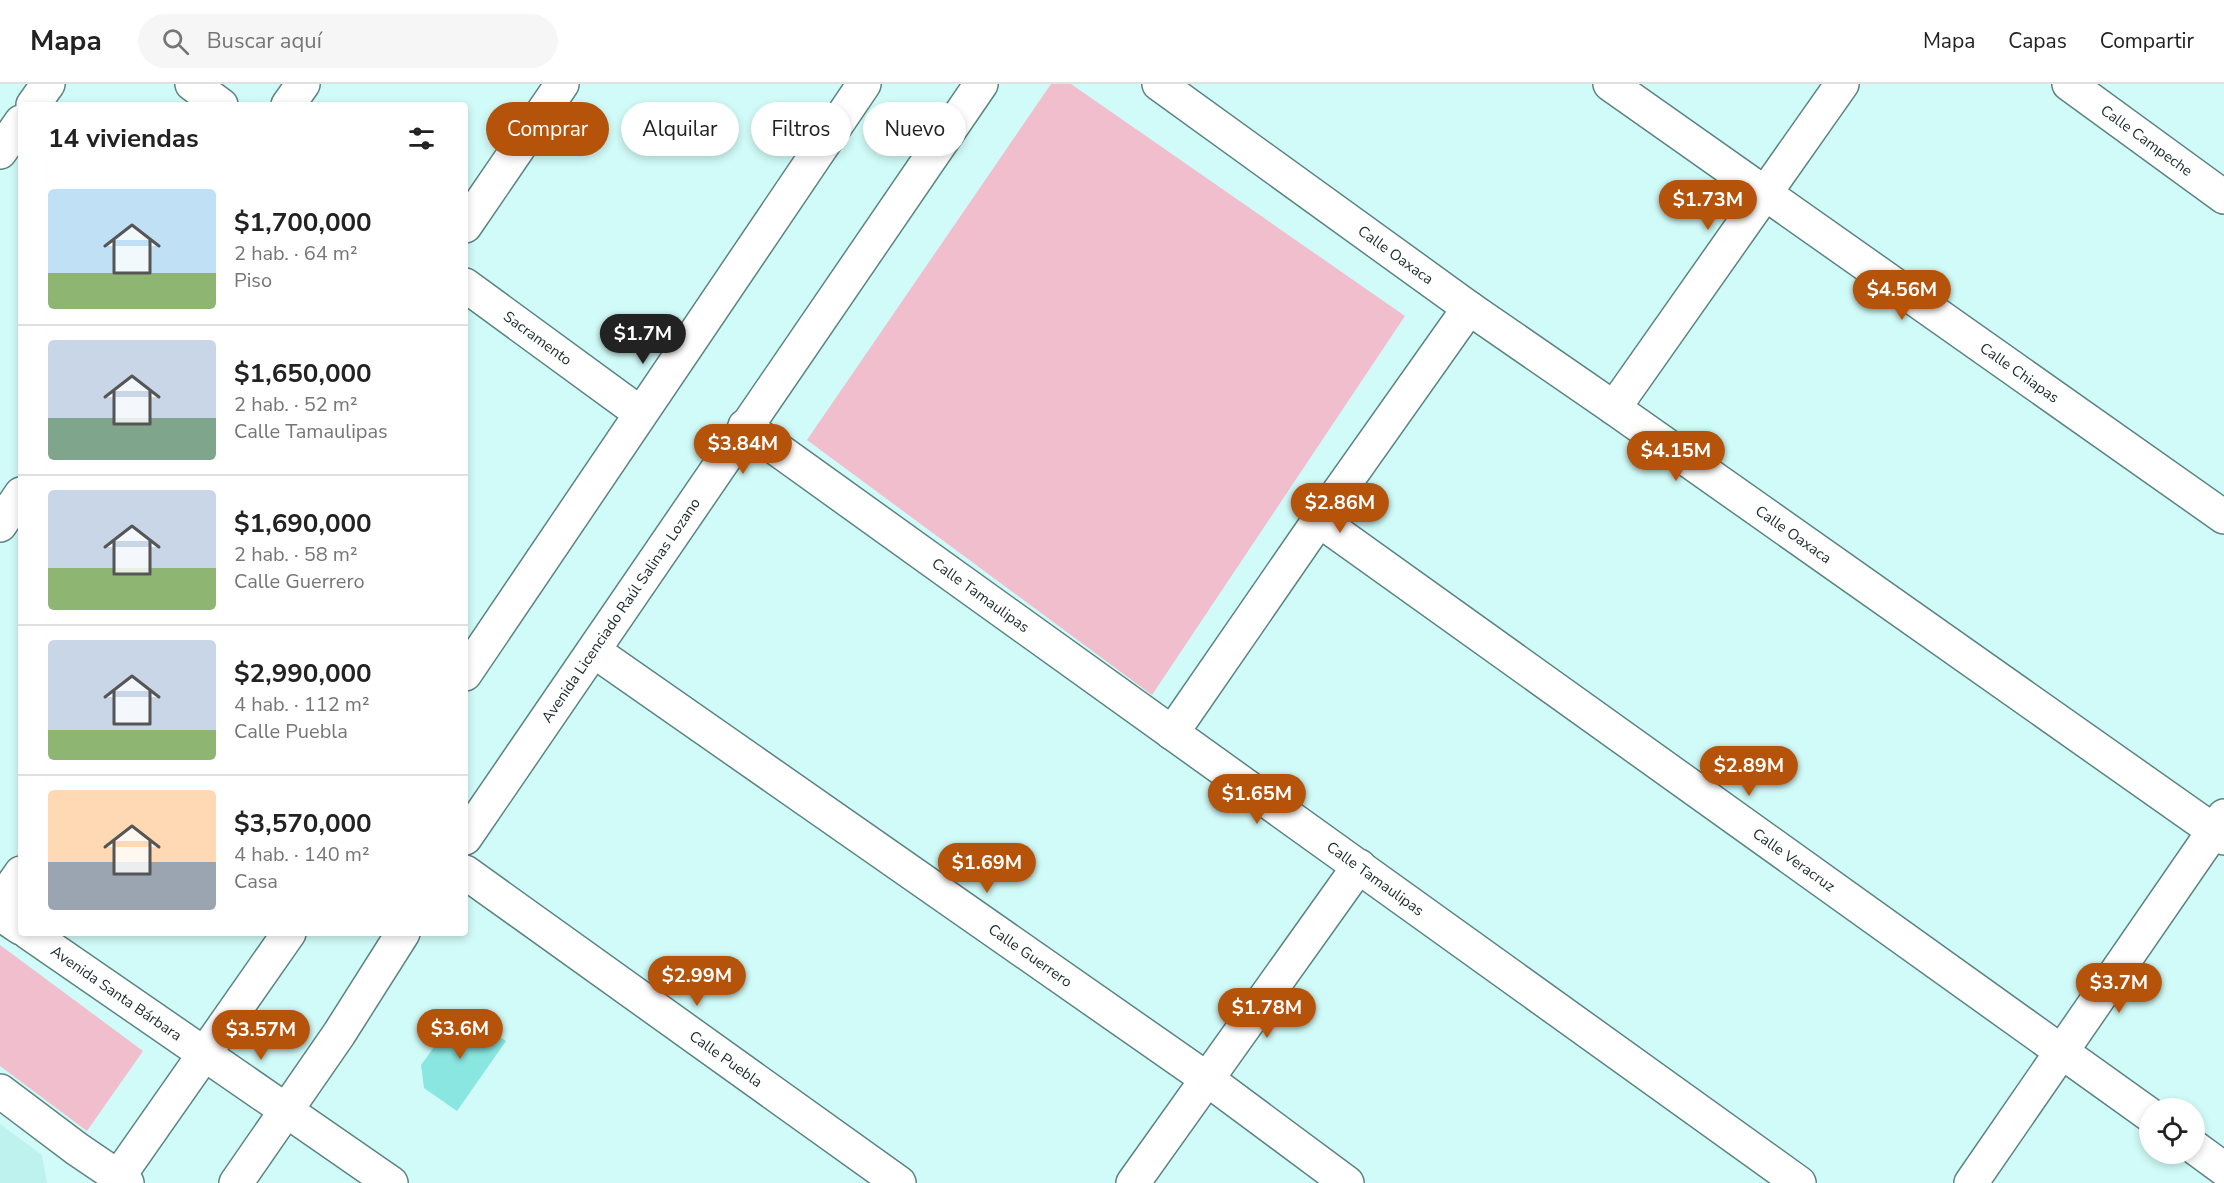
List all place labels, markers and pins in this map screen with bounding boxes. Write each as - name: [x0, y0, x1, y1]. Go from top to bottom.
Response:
- pin: $1.73M: [1659, 180, 1757, 231]
- pin: $4.56M: [1853, 270, 1951, 321]
- pin: $1.7M: [601, 314, 685, 365]
- pin: $3.84M: [694, 424, 792, 475]
- pin: $4.15M: [1627, 431, 1725, 482]
- pin: $2.86M: [1291, 483, 1389, 534]
- pin: $2.89M: [1700, 746, 1798, 797]
- pin: $1.65M: [1208, 774, 1306, 825]
- pin: $1.69M: [938, 843, 1036, 894]
- pin: $2.99M: [648, 956, 746, 1007]
- pin: $3.7M: [2077, 963, 2161, 1014]
- pin: $1.78M: [1218, 988, 1316, 1039]
- pin: $3.6M: [418, 1009, 502, 1060]
- pin: $3.57M: [212, 1010, 310, 1061]

